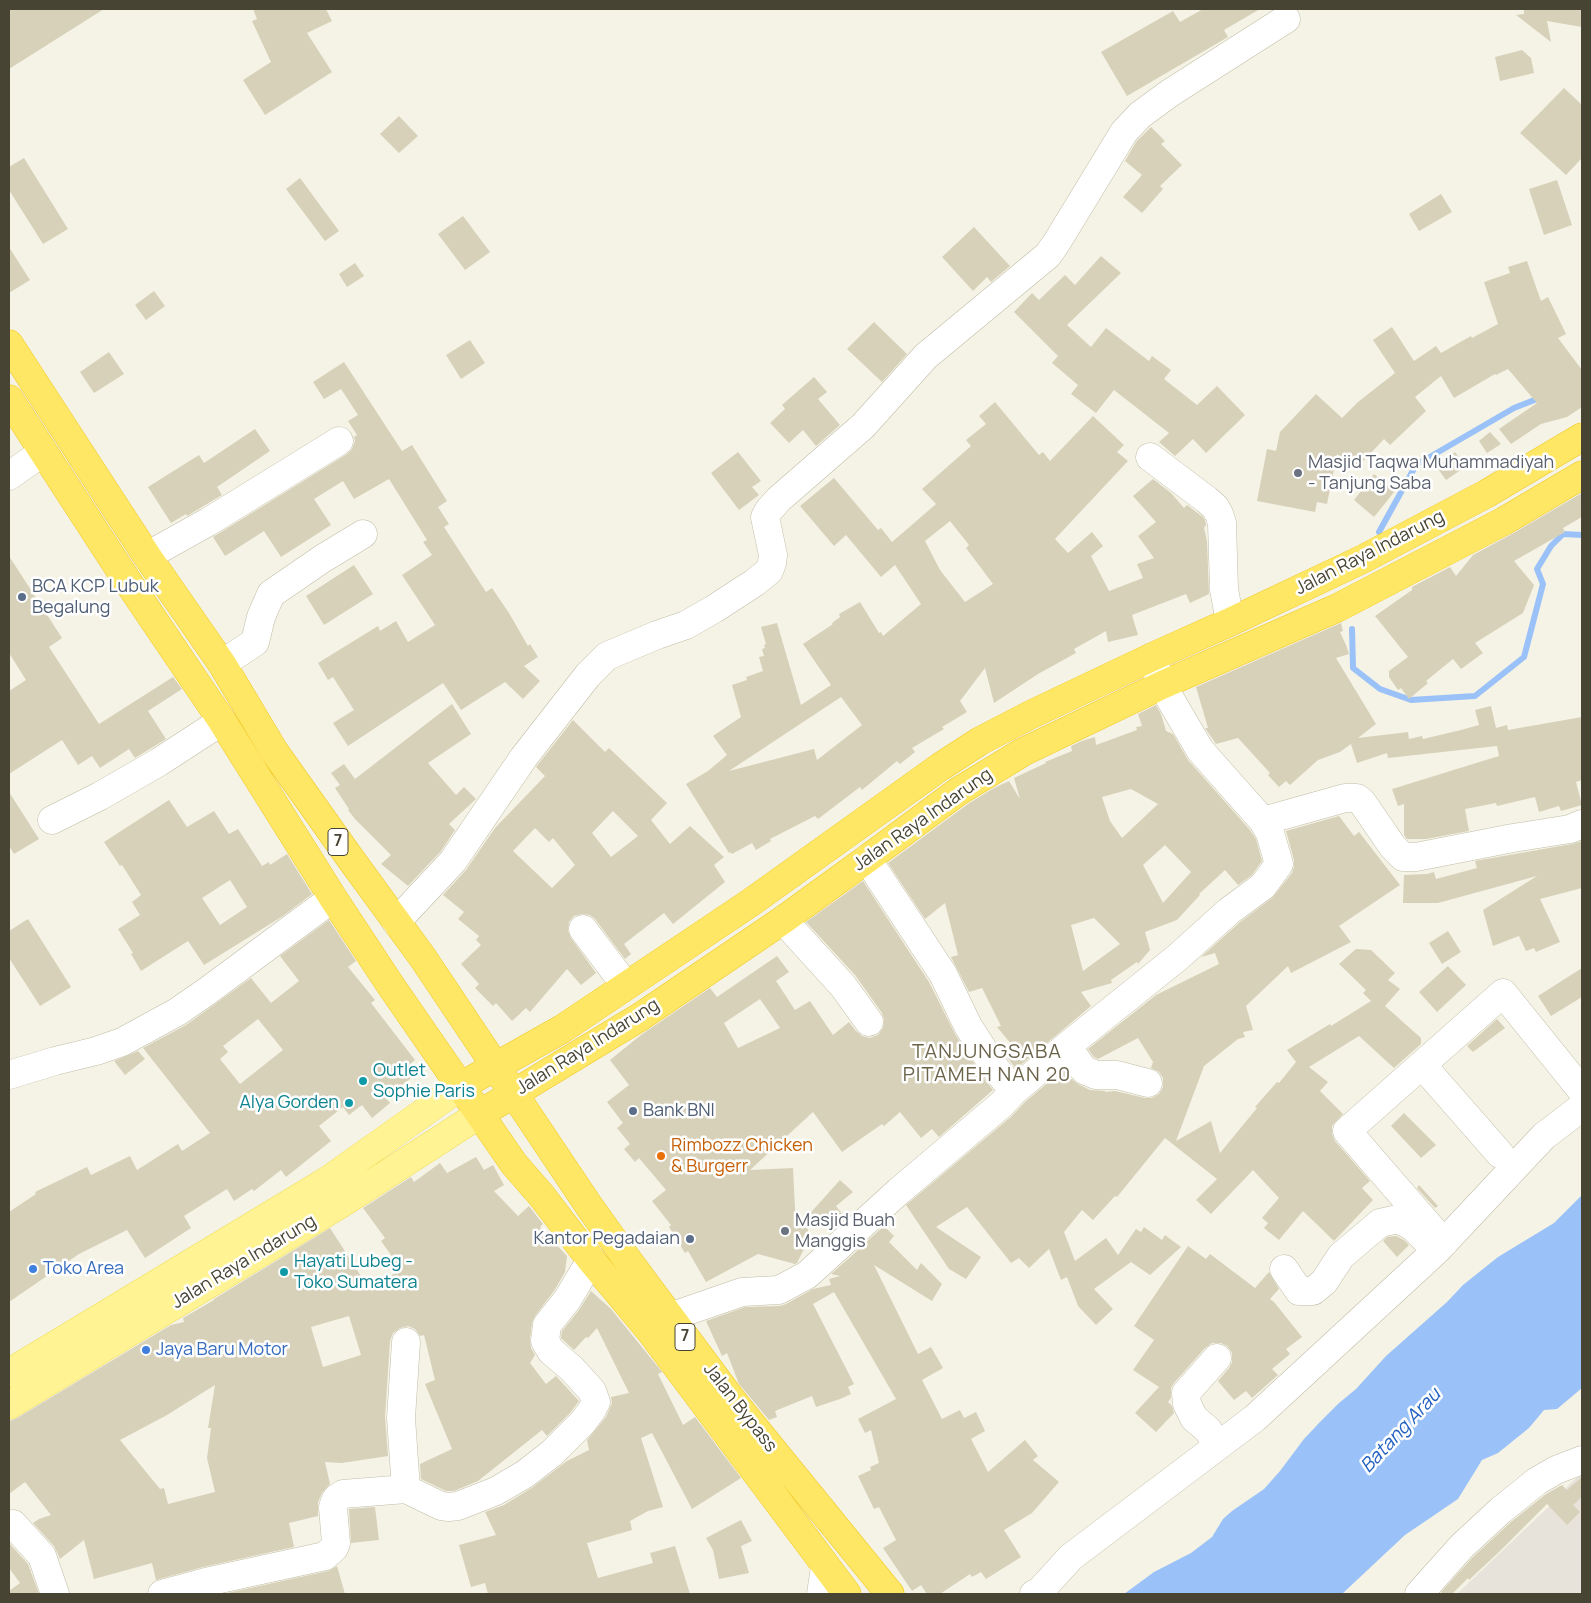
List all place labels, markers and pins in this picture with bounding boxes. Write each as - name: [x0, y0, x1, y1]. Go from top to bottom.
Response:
- place label: Masjid Taqwa Muhammadiyah - Tanjung Saba: [1308, 452, 1554, 494]
- marker: Masjid Taqwa Muhammadiyah - Tanjung Saba: [1292, 467, 1304, 479]
- place label: BCA KCP Lubuk Begalung: [32, 576, 159, 618]
- marker: BCA KCP Lubuk Begalung: [16, 591, 28, 603]
- place label: Outlet Sophie Paris: [373, 1060, 475, 1102]
- marker: Outlet Sophie Paris: [357, 1075, 369, 1087]
- place label: Alya Gorden: [239, 1092, 339, 1114]
- marker: Alya Gorden: [343, 1097, 355, 1109]
- place label: Bank BNI: [643, 1100, 715, 1122]
- marker: Bank BNI: [627, 1105, 639, 1117]
- place label: Rimbozz Chicken & Burgerr: [671, 1135, 813, 1178]
- marker: Rimbozz Chicken & Burgerr: [655, 1150, 667, 1162]
- place label: Masjid Buah Manggis: [795, 1210, 895, 1252]
- marker: Masjid Buah Manggis: [779, 1225, 791, 1237]
- place label: Kantor Pegadaian: [533, 1228, 680, 1250]
- marker: Kantor Pegadaian: [684, 1233, 696, 1245]
- place label: Hayati Lubeg - Toko Sumatera: [294, 1251, 417, 1294]
- place label: Toko Area: [43, 1258, 124, 1280]
- marker: Toko Area: [27, 1263, 39, 1275]
- marker: Hayati Lubeg - Toko Sumatera: [278, 1266, 290, 1278]
- place label: Jaya Baru Motor: [156, 1339, 288, 1361]
- marker: Jaya Baru Motor: [140, 1344, 152, 1356]

